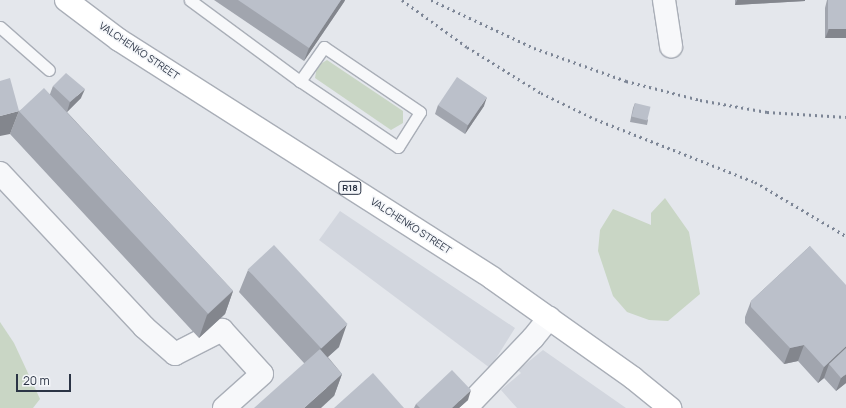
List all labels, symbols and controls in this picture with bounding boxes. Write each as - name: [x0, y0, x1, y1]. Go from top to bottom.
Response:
- street label: VALCHENKO STREET: [97, 20, 181, 82]
- road number: R18: [338, 181, 362, 195]
- street label: VALCHENKO STREET: [368, 195, 454, 257]
- scale bar: [18, 366, 73, 392]
- text: 20 m: [23, 372, 50, 389]

